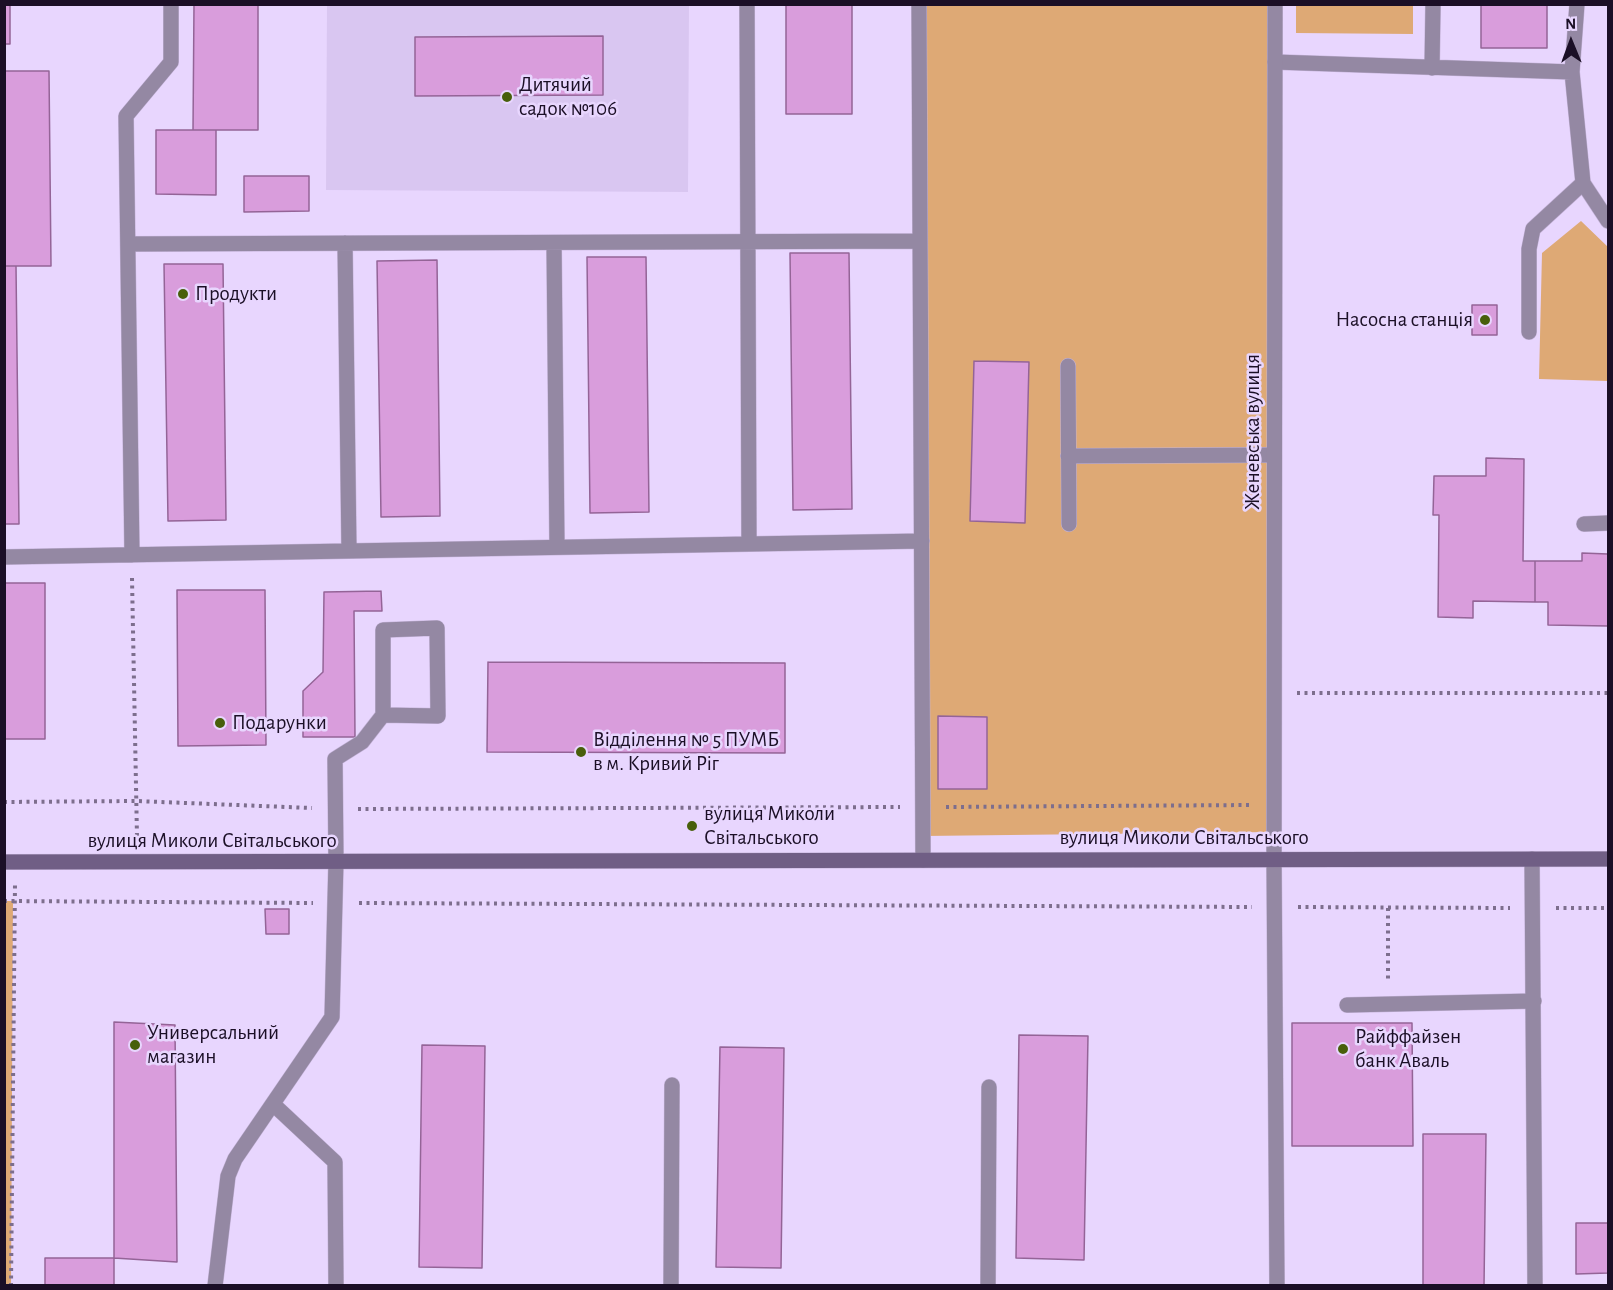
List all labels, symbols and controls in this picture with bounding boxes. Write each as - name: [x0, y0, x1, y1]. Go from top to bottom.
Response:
- north arrow: [1541, 12, 1601, 72]
- text: N: [1565, 16, 1576, 32]
- place label: Дитячий садок №106: [519, 72, 617, 122]
- marker: Дитячий садок №106: [500, 90, 514, 104]
- place label: Продукти: [195, 281, 277, 307]
- marker: Продукти: [176, 287, 190, 301]
- place label: Насосна станція: [1335, 307, 1473, 333]
- marker: Насосна станція: [1478, 313, 1492, 327]
- street label: Женевська вулиця: [1240, 354, 1266, 510]
- place label: Подарунки: [232, 710, 327, 736]
- marker: Подарунки: [213, 716, 227, 730]
- place label: Відділення № 5 ПУМБ в м. Кривий Ріг: [593, 727, 779, 777]
- marker: Відділення № 5 ПУМБ в м. Кривий Ріг: [574, 745, 588, 759]
- place label: вулиця Миколи Світальського: [704, 801, 835, 851]
- marker: вулиця Миколи Світальського: [685, 819, 699, 833]
- street label: вулиця Миколи Світальського: [1059, 825, 1309, 851]
- street label: вулиця Миколи Світальського: [87, 828, 337, 854]
- place label: Универсальний магазин: [147, 1020, 279, 1070]
- place label: Райффайзен банк Аваль: [1355, 1024, 1461, 1074]
- marker: Универсальний магазин: [128, 1038, 142, 1052]
- marker: Райффайзен банк Аваль: [1336, 1042, 1350, 1056]

